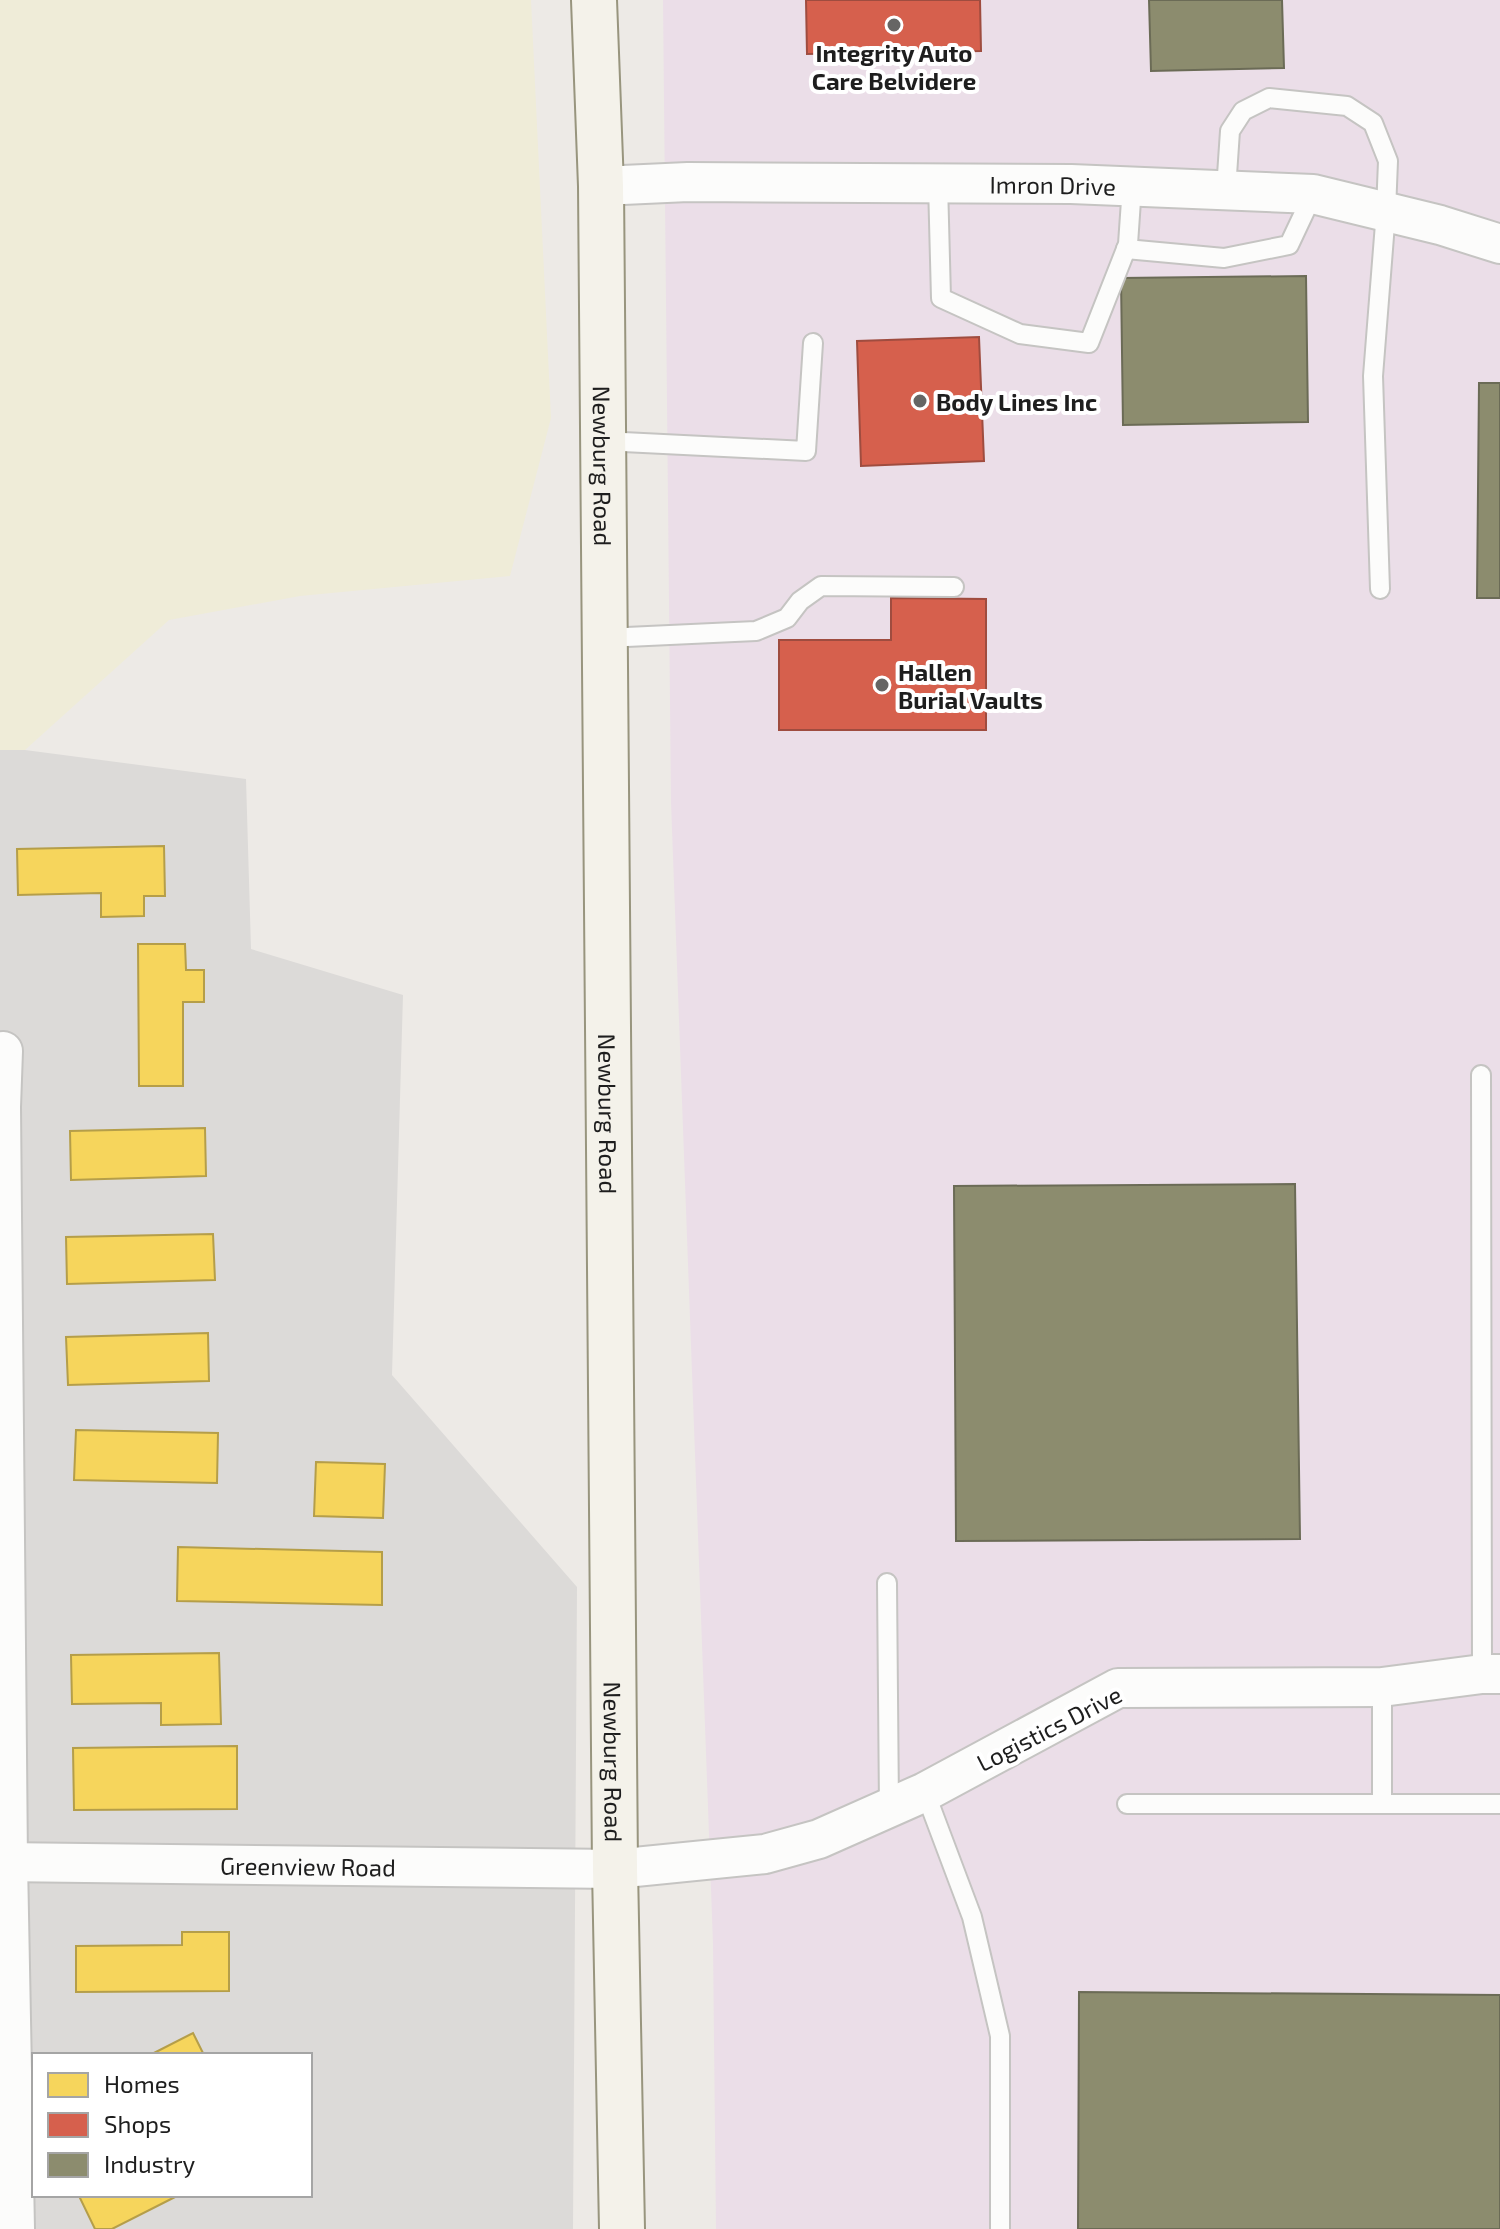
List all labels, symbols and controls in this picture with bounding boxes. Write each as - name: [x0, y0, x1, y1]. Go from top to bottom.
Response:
- marker: Integrity Auto Care Belvidere: [885, 16, 903, 34]
- place label: Integrity Auto Care Belvidere: [812, 38, 976, 95]
- street label: Imron Drive: [990, 169, 1117, 200]
- street label: Newburg Road: [588, 385, 618, 546]
- place label: Body Lines Inc: [936, 387, 1097, 416]
- marker: Body Lines Inc: [911, 392, 929, 410]
- place label: Hallen Burial Vaults: [898, 657, 1043, 714]
- marker: Hallen Burial Vaults: [873, 676, 891, 694]
- street label: Newburg Road: [594, 1033, 624, 1194]
- street label: Logistics Drive: [972, 1679, 1126, 1777]
- street label: Newburg Road: [599, 1681, 629, 1842]
- street label: Greenview Road: [220, 1850, 396, 1881]
- legend: [32, 2053, 312, 2197]
- text: Homes: [104, 2069, 180, 2098]
- text: Shops: [104, 2109, 171, 2138]
- text: Industry: [104, 2149, 196, 2178]

